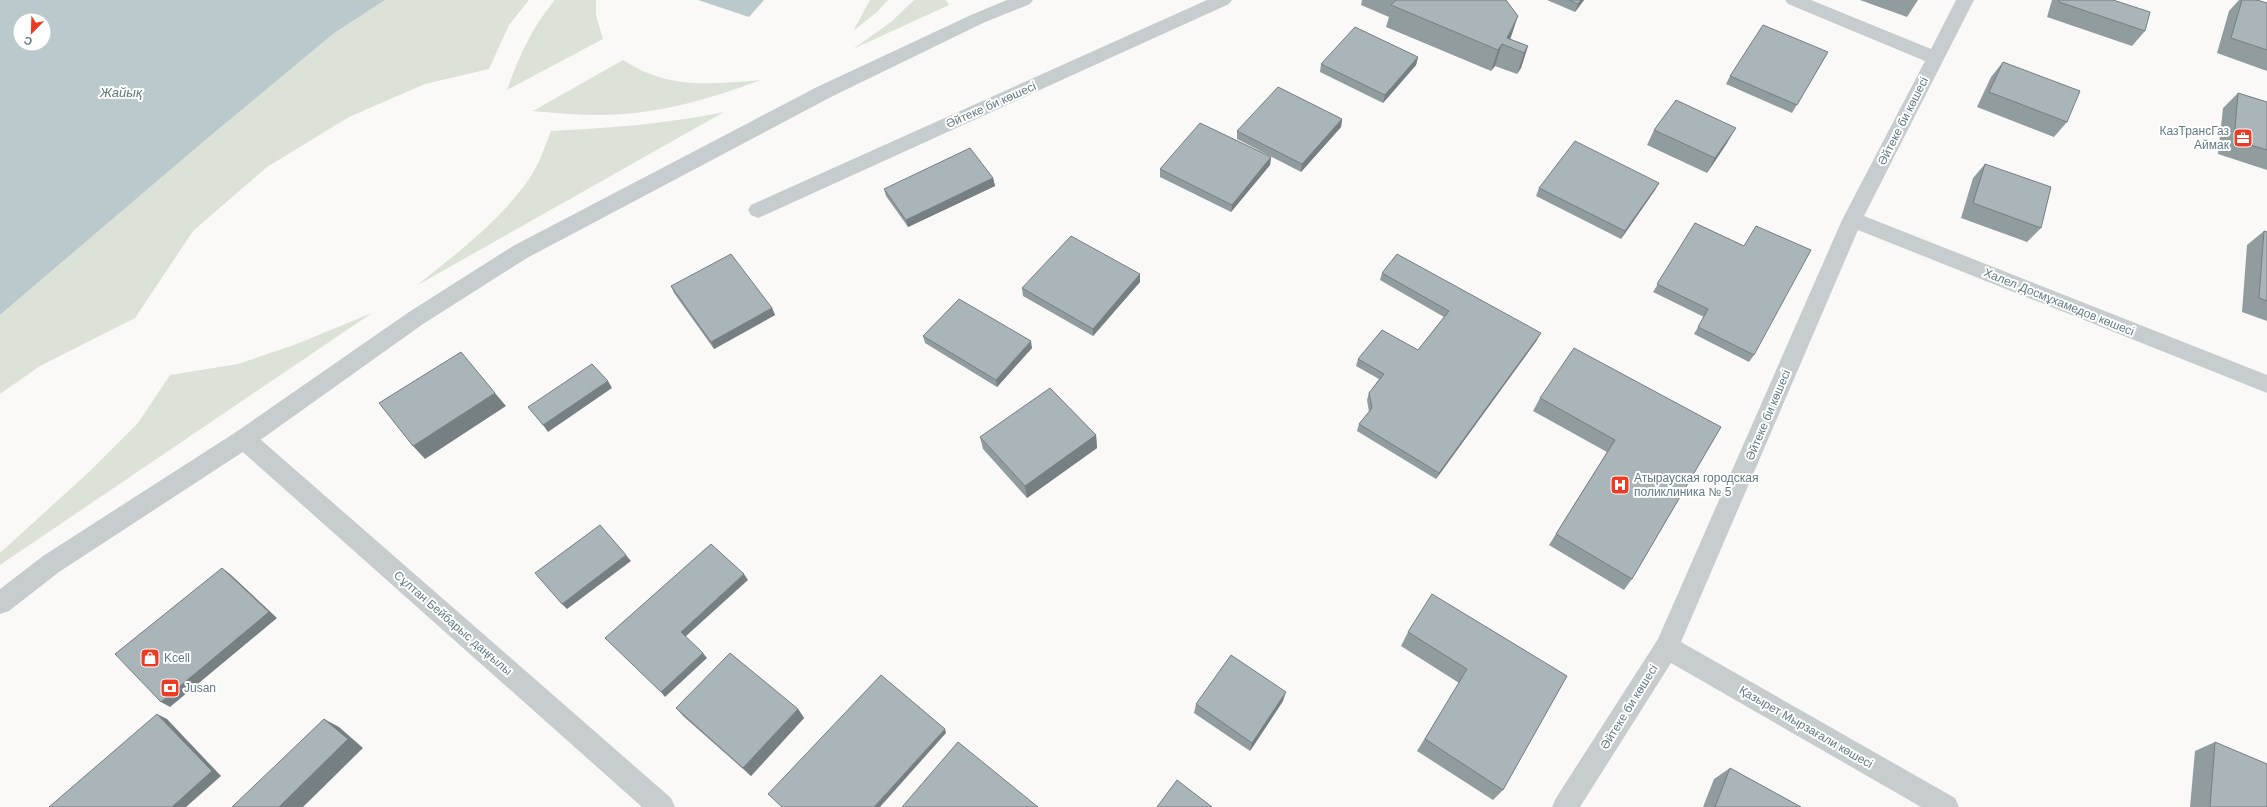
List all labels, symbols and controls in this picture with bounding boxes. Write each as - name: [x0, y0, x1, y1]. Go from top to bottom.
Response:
- north arrow: [12, 12, 52, 52]
- text: С: [22, 34, 34, 48]
- street label: Әйтеке би көшесі: [1875, 75, 1931, 167]
- street label: Әйтеке би көшесі: [944, 79, 1038, 131]
- water label: Жайық: [99, 85, 143, 100]
- place label: КазТрансГаз Аймак: [2159, 124, 2230, 152]
- office icon: КазТрансГаз Аймак: [2232, 127, 2254, 149]
- street label: Халел Досмұхамедов көшесі: [1982, 265, 2136, 339]
- street label: Әйтеке би көшесі: [1743, 368, 1793, 462]
- place label: Атырауская городская поликлиника № 5: [1634, 471, 1759, 499]
- hospital icon: Атырауская городская поликлиника № 5: [1609, 474, 1631, 496]
- street label: Сұлтан Бейбарыс даңғылы: [391, 568, 515, 678]
- shop icon: Kcell: [139, 647, 161, 669]
- place label: Kcell: [164, 651, 190, 665]
- street label: Әйтеке би көшесі: [1597, 662, 1661, 752]
- bank icon: Jusan: [159, 677, 181, 699]
- place label: Jusan: [184, 681, 216, 695]
- street label: Қазырет Мырзағали көшесі: [1737, 683, 1875, 771]

